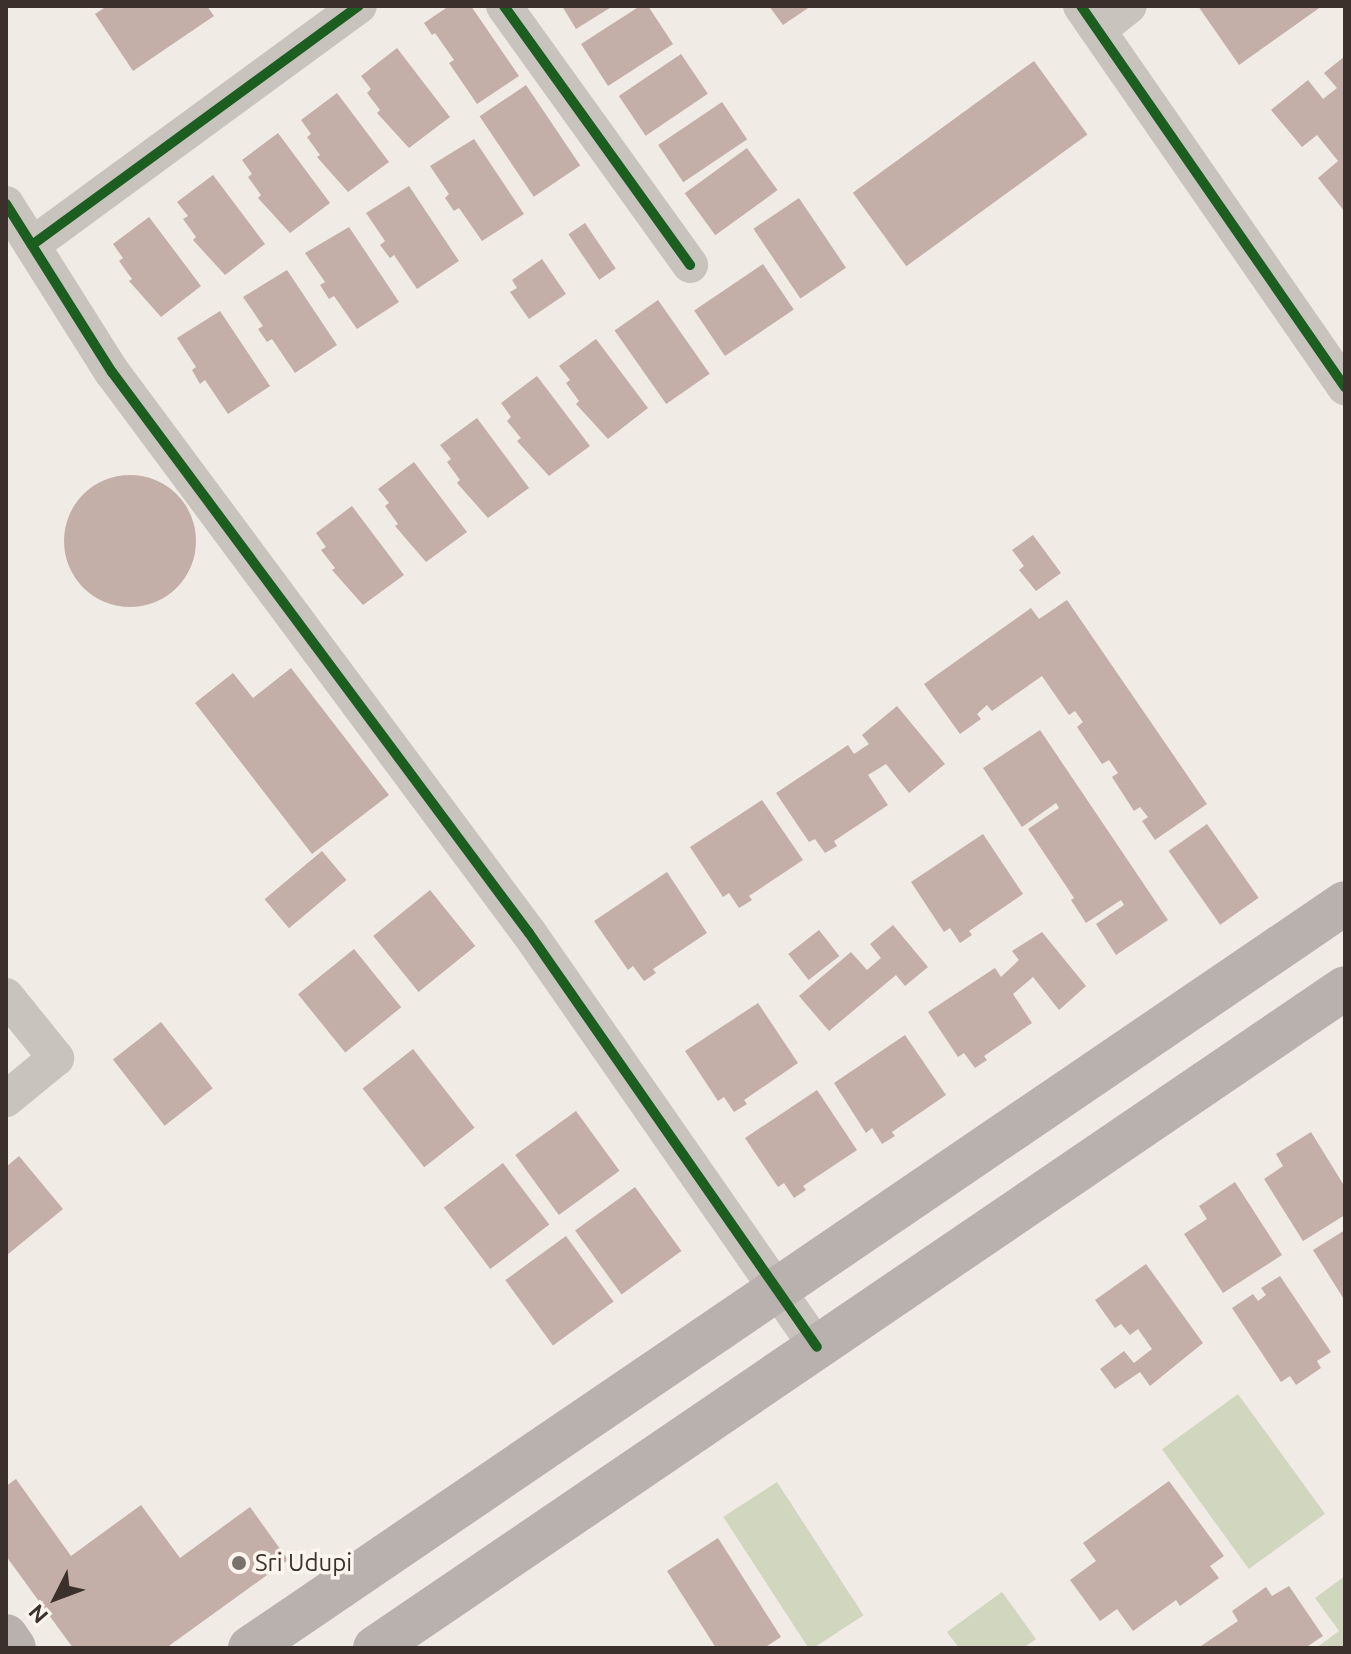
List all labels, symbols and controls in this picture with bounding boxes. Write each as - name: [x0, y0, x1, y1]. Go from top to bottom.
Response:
- place label: Sri Udupi: [255, 1549, 352, 1577]
- marker: Sri Udupi: [230, 1554, 248, 1572]
- north arrow: [16, 1558, 96, 1638]
- text: N: [23, 1600, 53, 1629]

